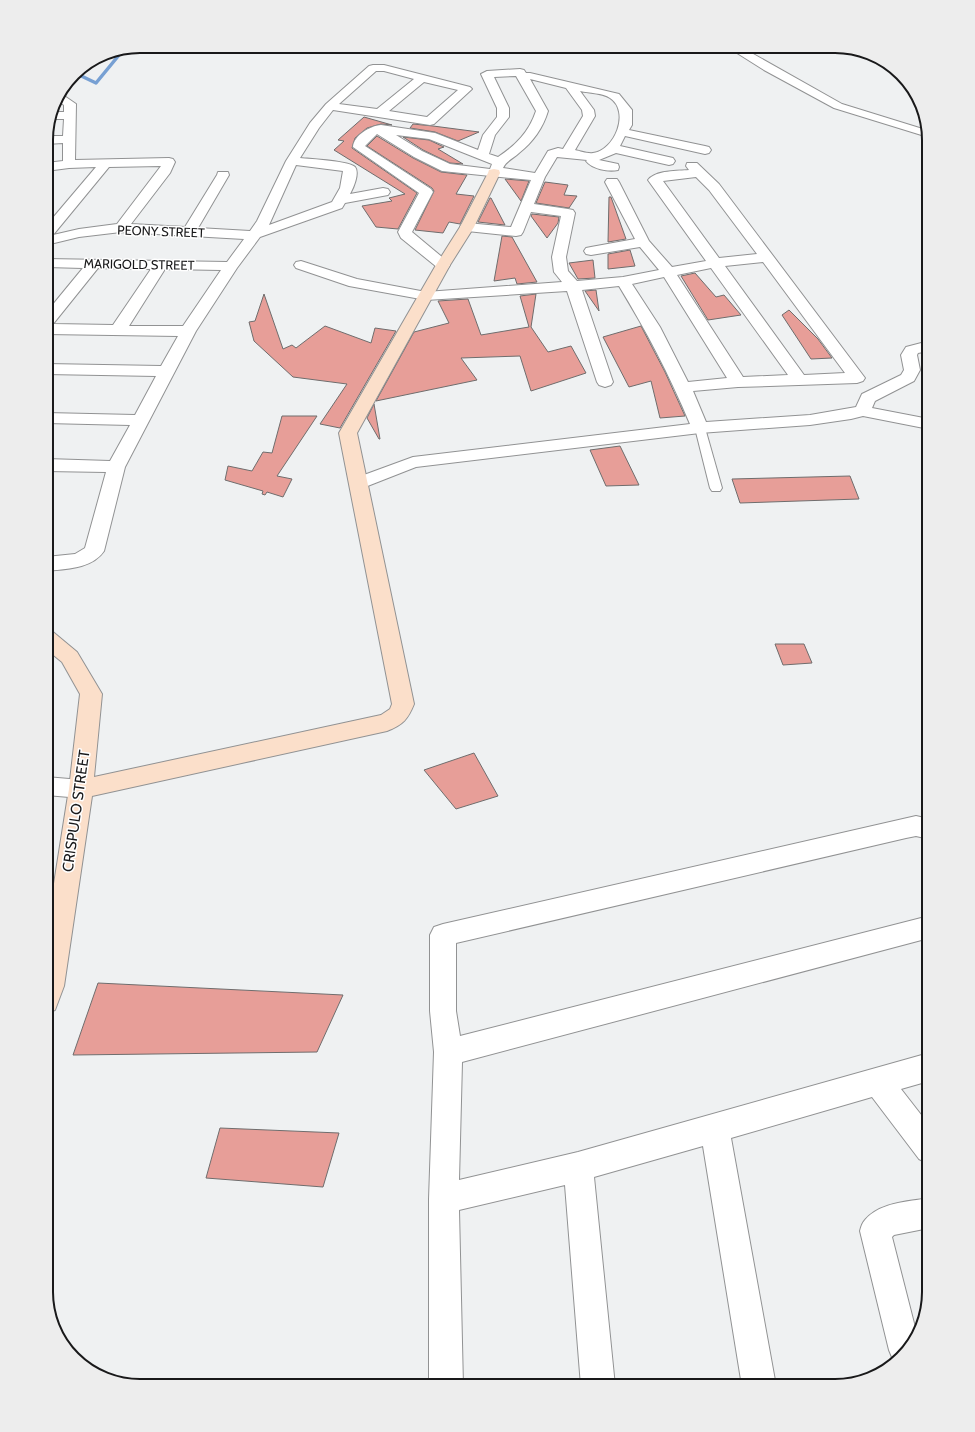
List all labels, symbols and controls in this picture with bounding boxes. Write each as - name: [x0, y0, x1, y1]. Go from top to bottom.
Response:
- street label: PEONY STREET: [117, 221, 205, 241]
- street label: MARIGOLD STREET: [83, 255, 195, 273]
- street label: CRISPULO STREET: [59, 749, 93, 873]

